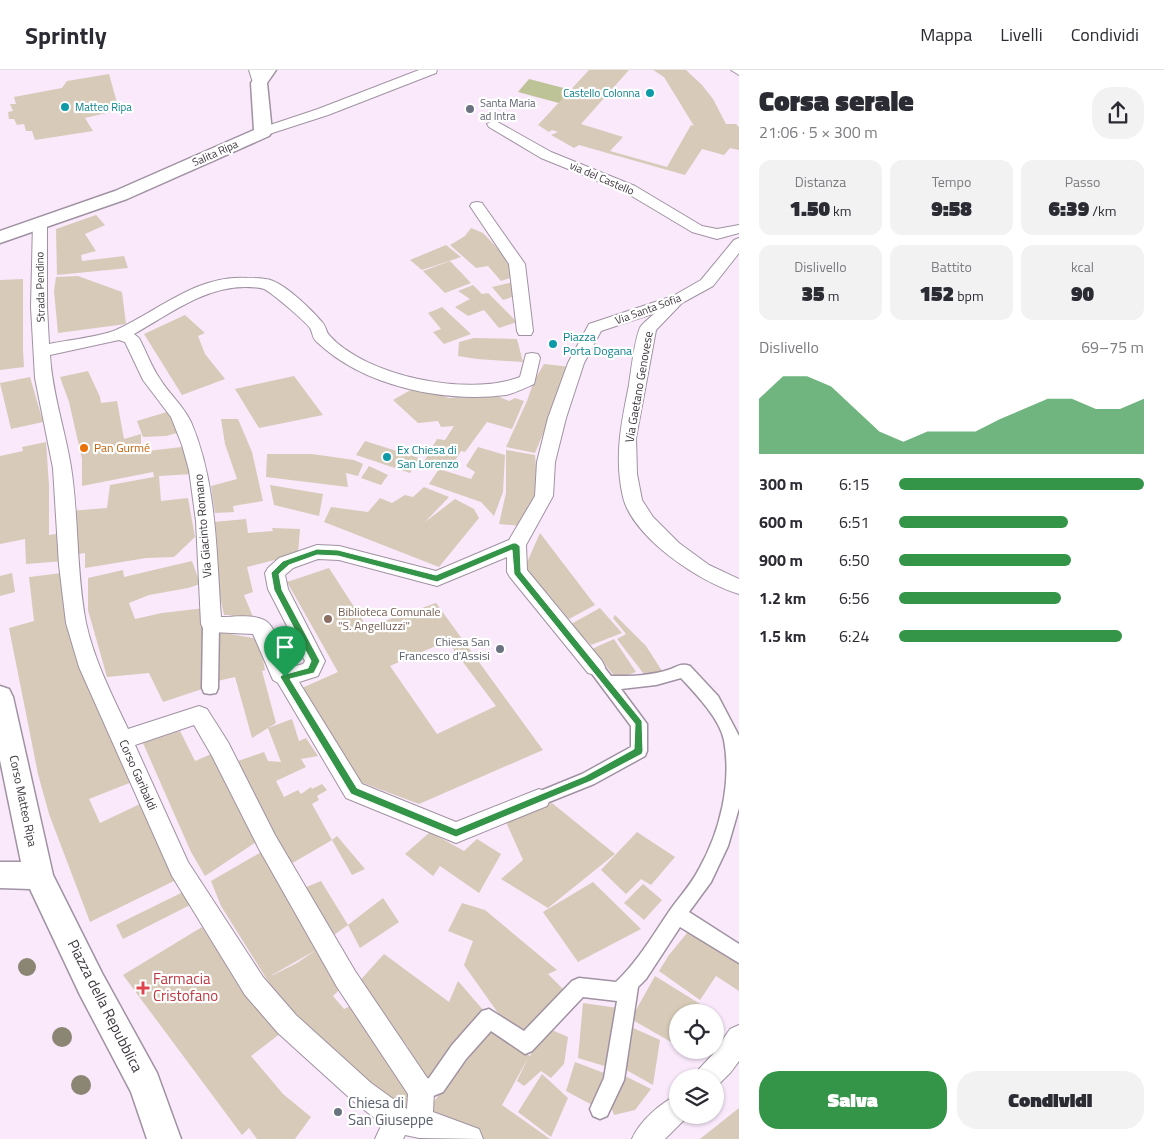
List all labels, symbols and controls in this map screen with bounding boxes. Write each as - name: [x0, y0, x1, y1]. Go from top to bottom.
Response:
- text: Sprintly: [25, 17, 107, 53]
- text: Mappa: [920, 21, 972, 48]
- text: Livelli: [1000, 21, 1043, 48]
- text: Condividi: [1071, 21, 1139, 48]
- text: Corsa serale: [759, 79, 914, 122]
- place label: Castello Colonna: [563, 85, 640, 101]
- marker: Castello Colonna: [644, 87, 656, 99]
- button: share: [1092, 87, 1144, 139]
- place label: Santa Maria ad Intra: [480, 95, 536, 124]
- place label: Matteo Ripa: [75, 99, 132, 115]
- marker: Matteo Ripa: [59, 101, 71, 113]
- marker: Santa Maria ad Intra: [464, 103, 476, 115]
- text: 21:06 · 5 × 300 m: [759, 120, 878, 144]
- street label: Salita Ripa: [189, 136, 241, 170]
- street label: via del Castello: [567, 157, 637, 199]
- text: Distanza: [795, 171, 846, 192]
- text: Tempo: [932, 171, 971, 192]
- text: Passo: [1065, 171, 1100, 192]
- text: 1.50: [789, 192, 830, 224]
- text: 9:58: [931, 192, 972, 224]
- text: 6:39: [1049, 192, 1089, 224]
- text: km: [830, 200, 852, 221]
- text: /km: [1089, 200, 1116, 221]
- street label: Strada Pendino: [31, 251, 49, 322]
- text: Dislivello: [794, 256, 847, 277]
- text: Battito: [931, 256, 972, 277]
- text: kcal: [1071, 256, 1094, 277]
- text: 35: [802, 277, 825, 309]
- text: 152: [919, 277, 954, 309]
- text: 90: [1071, 277, 1094, 309]
- text: m: [825, 285, 839, 306]
- text: bpm: [954, 285, 984, 306]
- street label: Via Santa Sofia: [613, 289, 684, 328]
- place label: Piazza Porta Dogana: [563, 327, 632, 360]
- street label: Via Gaetano Genovese: [619, 330, 658, 444]
- text: Dislivello: [759, 335, 819, 359]
- text: 69–75 m: [1081, 335, 1144, 359]
- marker: Piazza Porta Dogana: [547, 338, 559, 350]
- place label: Pan Gurmé: [94, 438, 150, 457]
- place label: Ex Chiesa di San Lorenzo: [397, 440, 459, 473]
- marker: Pan Gurmé: [78, 442, 90, 454]
- marker: Ex Chiesa di San Lorenzo: [381, 451, 393, 463]
- text: 300 m: [759, 472, 803, 496]
- text: 6:15: [839, 472, 869, 496]
- street label: Via Giacinto Romano: [188, 473, 217, 579]
- text: 600 m: [759, 510, 803, 534]
- text: 6:51: [839, 510, 869, 534]
- text: 900 m: [759, 548, 803, 572]
- text: 6:50: [839, 548, 869, 572]
- text: 1.2 km: [759, 586, 806, 610]
- text: 6:56: [839, 586, 869, 610]
- place label: Biblioteca Comunale "S. Angelluzzi": [338, 602, 441, 635]
- marker: Biblioteca Comunale "S. Angelluzzi": [322, 613, 334, 625]
- text: 1.5 km: [759, 624, 806, 648]
- text: 6:24: [839, 624, 869, 648]
- pin: [264, 626, 306, 677]
- place label: Chiesa San Francesco d'Assisi: [399, 632, 490, 665]
- icon: arrive: [271, 633, 299, 661]
- marker: Chiesa San Francesco d'Assisi: [494, 643, 506, 655]
- street label: Corso Garibaldi: [114, 736, 163, 813]
- street label: Corso Matteo Ripa: [4, 753, 42, 849]
- street label: Piazza della Repubblica: [62, 935, 149, 1077]
- place label: Farmacia Cristofano: [153, 967, 218, 1007]
- marker: Farmacia Cristofano: [137, 982, 149, 994]
- map controls: [669, 1004, 724, 1124]
- button: locate: [669, 1004, 724, 1059]
- button: layers: [669, 1069, 724, 1124]
- button: Salva: [759, 1071, 947, 1129]
- button: Condividi: [957, 1071, 1144, 1129]
- place label: Chiesa di San Giuseppe: [348, 1091, 433, 1131]
- marker: Chiesa di San Giuseppe: [332, 1106, 344, 1118]

